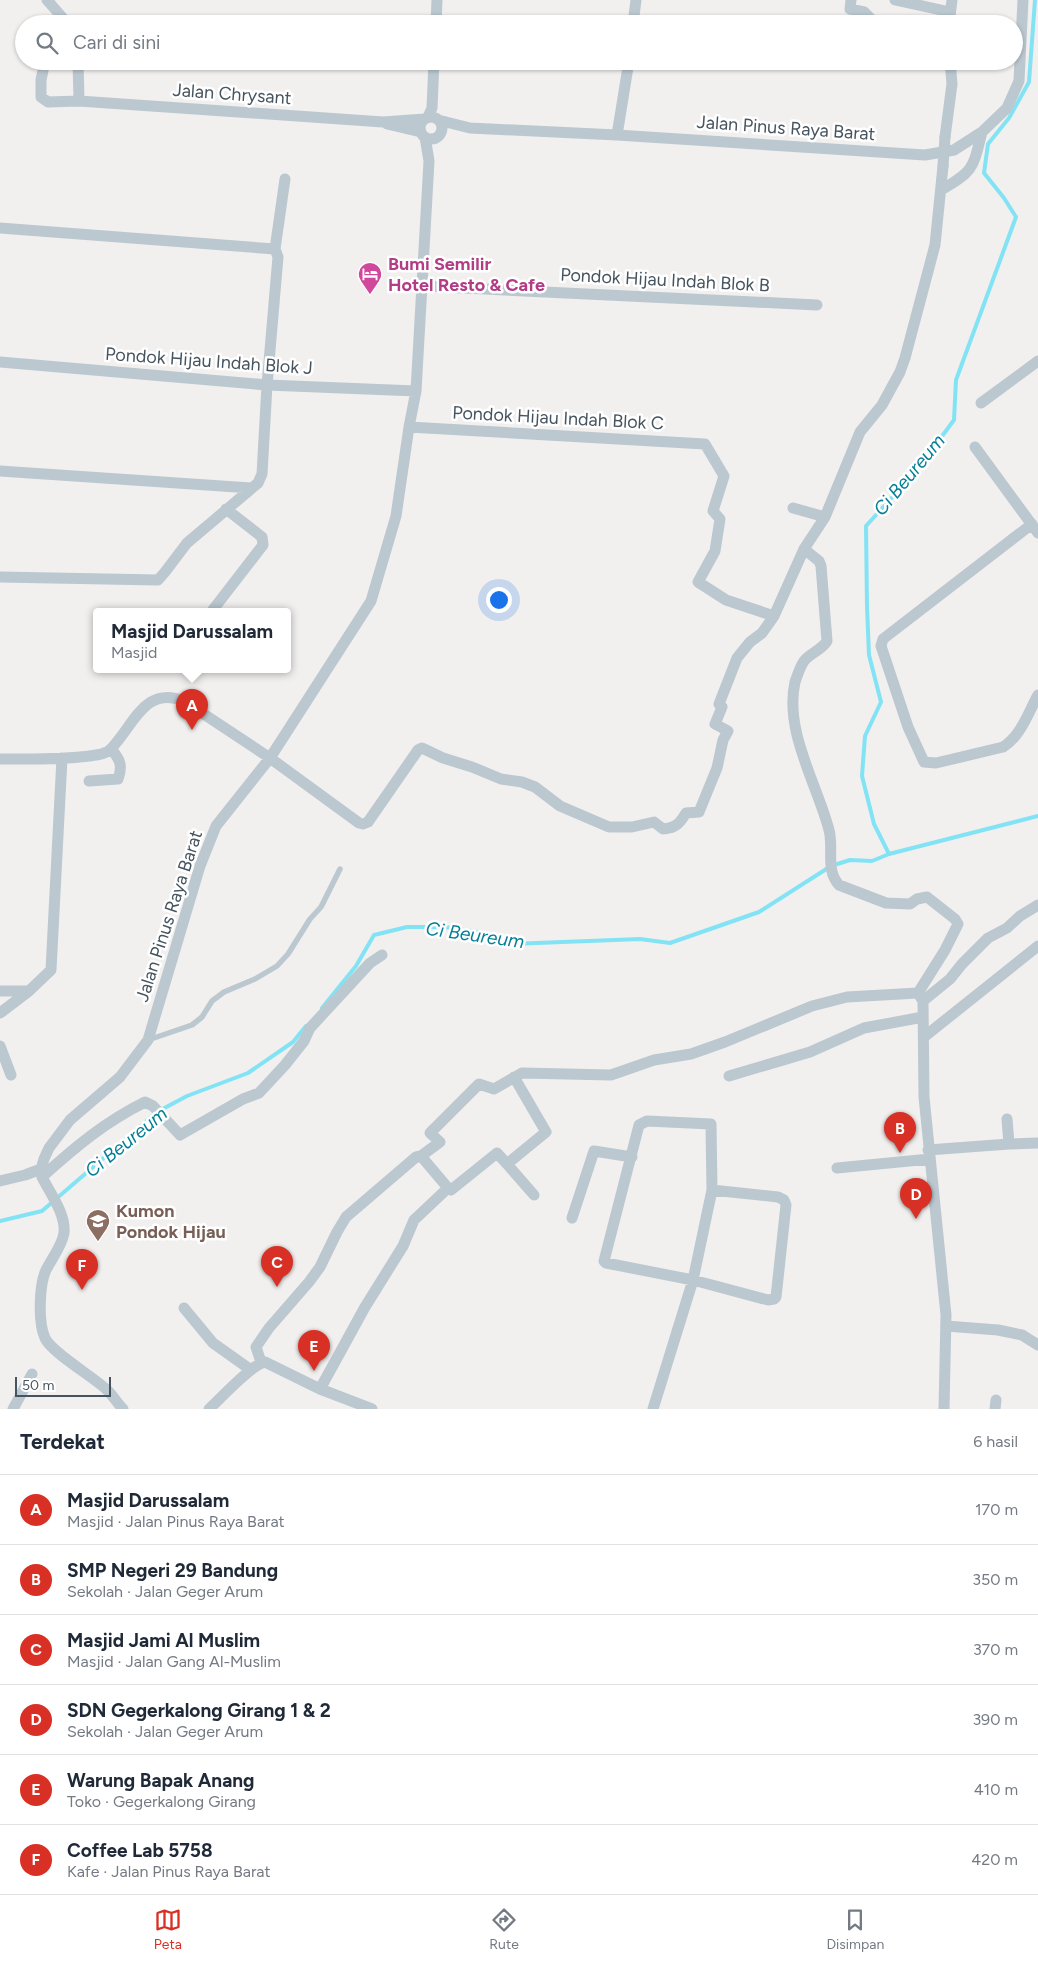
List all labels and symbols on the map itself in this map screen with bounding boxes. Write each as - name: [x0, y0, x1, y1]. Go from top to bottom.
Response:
- street label: Jalan Chrysant: [172, 79, 292, 109]
- street label: Jalan Pinus Raya Barat: [696, 111, 876, 145]
- place label: Bumi Semilir Hotel Resto & Cafe: [388, 253, 545, 296]
- hotel icon: Bumi Semilir Hotel Resto & Cafe: [357, 261, 383, 295]
- street label: Pondok Hijau Indah Blok B: [560, 264, 770, 296]
- street label: Pondok Hijau Indah Blok J: [104, 343, 314, 379]
- street label: Pondok Hijau Indah Blok C: [452, 401, 664, 435]
- water label: Ci Beureum: [868, 430, 950, 520]
- your location: [486, 587, 512, 613]
- pin: A: [176, 689, 208, 730]
- street label: Jalan Pinus Raya Barat: [131, 827, 207, 1005]
- water label: Ci Beureum: [424, 917, 526, 953]
- water label: Ci Beureum: [80, 1102, 172, 1182]
- pin: B: [884, 1112, 916, 1153]
- pin: D: [900, 1178, 932, 1219]
- place label: Kumon Pondok Hijau: [116, 1200, 226, 1243]
- school or university icon: Kumon Pondok Hijau: [85, 1208, 111, 1242]
- pin: C: [261, 1246, 293, 1287]
- pin: F: [66, 1249, 98, 1290]
- pin: E: [298, 1330, 330, 1371]
- scale bar: [15, 1374, 111, 1397]

